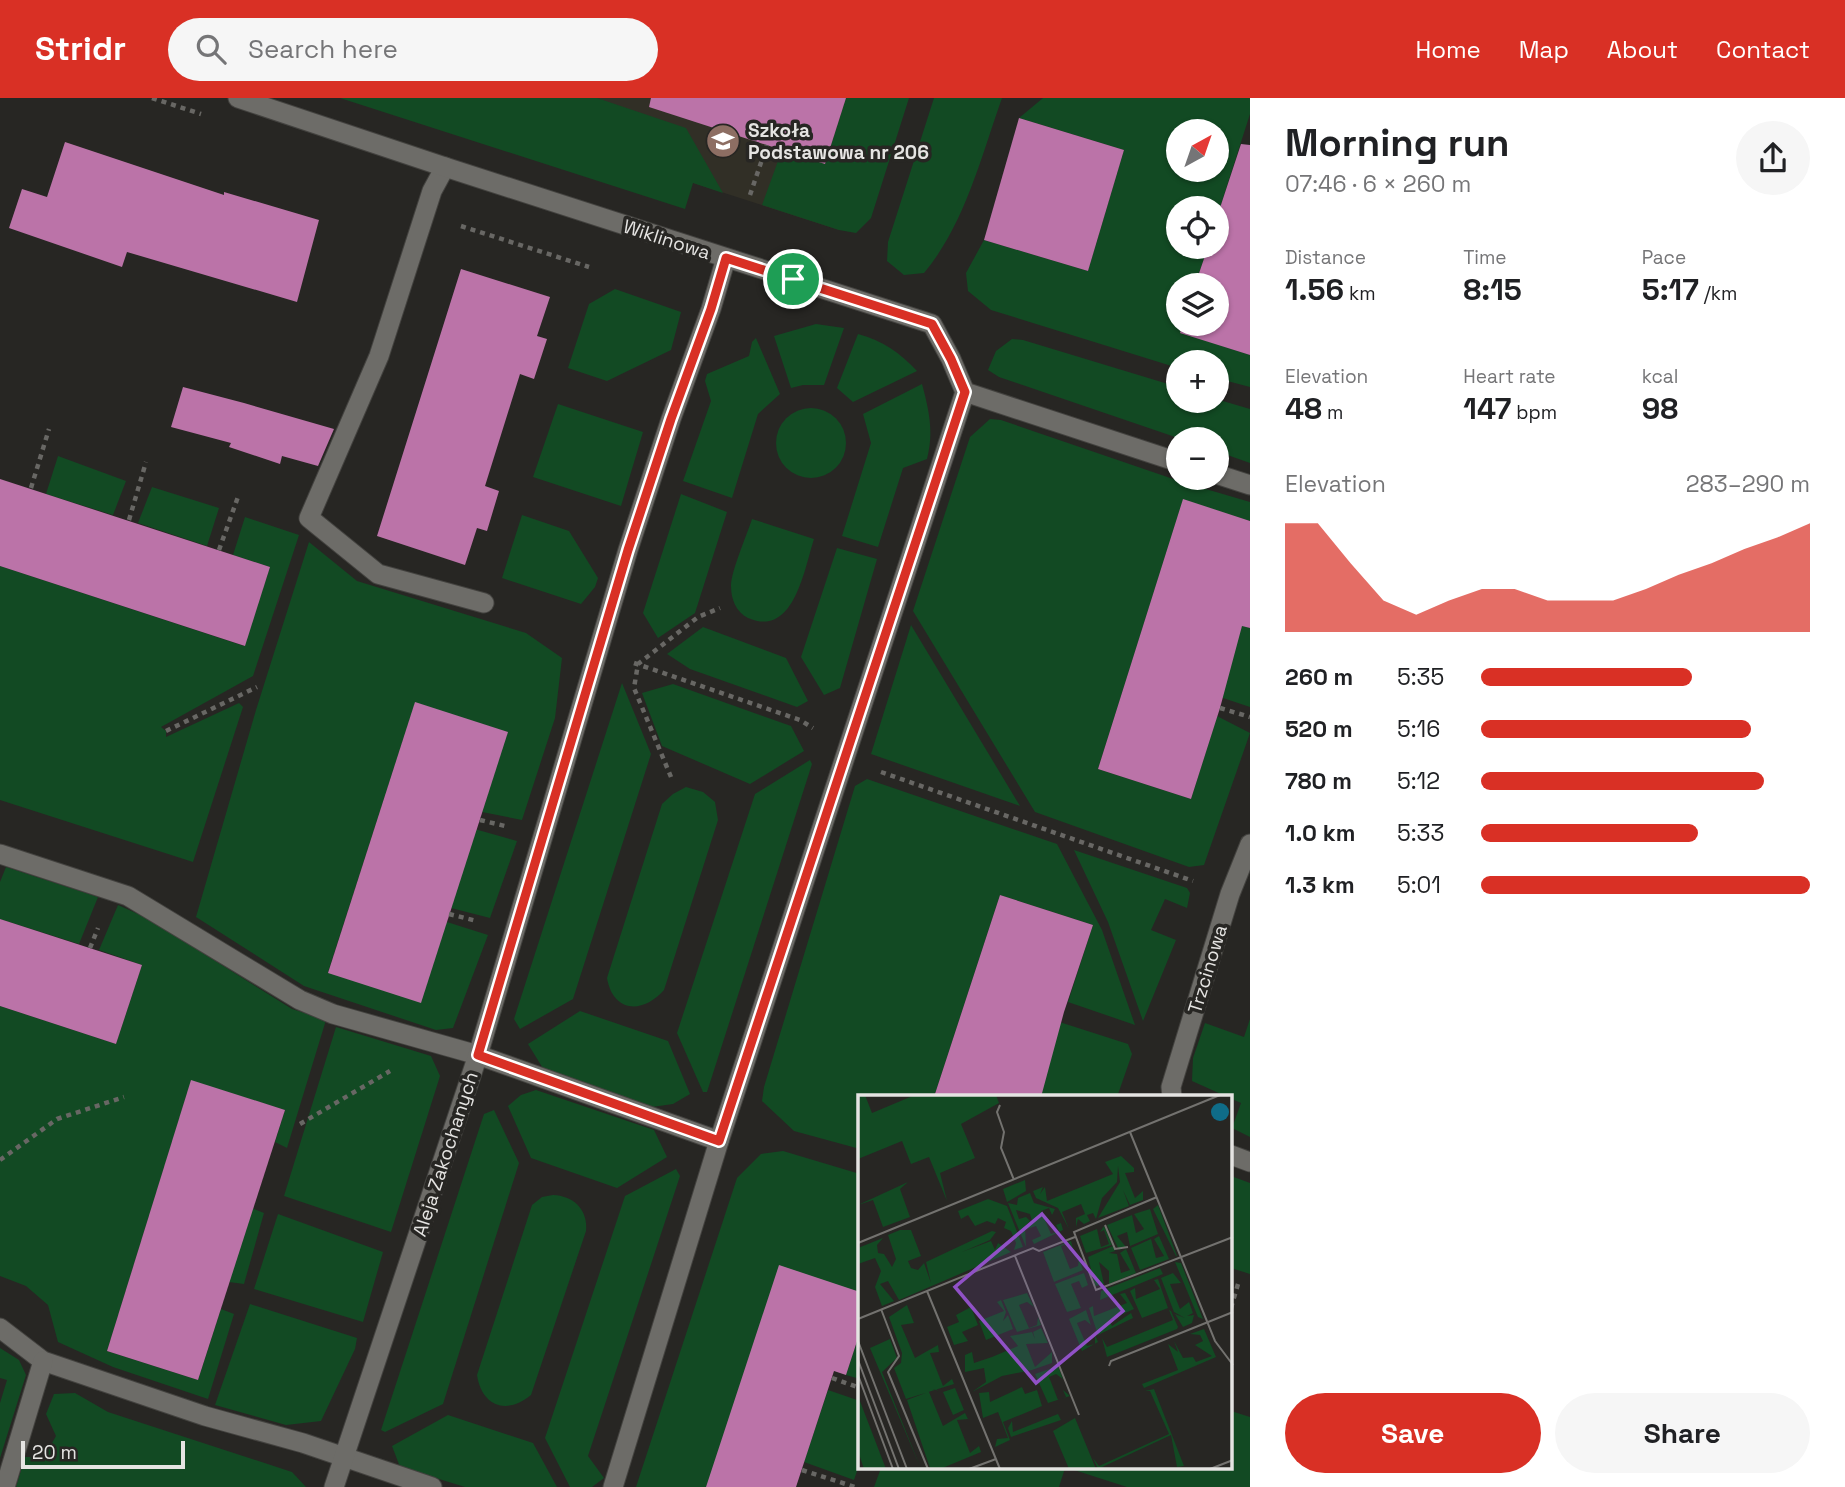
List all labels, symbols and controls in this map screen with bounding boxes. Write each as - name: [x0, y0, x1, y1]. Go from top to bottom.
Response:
- search box: [168, 18, 658, 81]
- text: Stridr: [35, 28, 126, 70]
- icon: search: [192, 30, 230, 68]
- text: Search here: [248, 32, 398, 66]
- text: Home: [1415, 34, 1481, 65]
- text: Map: [1519, 34, 1569, 65]
- text: About: [1607, 34, 1678, 65]
- text: Contact: [1716, 34, 1810, 65]
- place label: Szkoła Podstawowa nr 206: [748, 118, 929, 165]
- north arrow: [1166, 119, 1228, 182]
- map controls: [1166, 119, 1229, 490]
- text: Morning run: [1285, 119, 1510, 167]
- button: share: [1736, 121, 1810, 195]
- school or university icon: Szkoła Podstawowa nr 206: [704, 122, 742, 160]
- text: 07:46 · 6 × 260 m: [1285, 169, 1471, 199]
- button: locate: [1166, 196, 1229, 259]
- street label: Wiklinowa: [620, 214, 714, 265]
- text: Distance: [1285, 245, 1366, 270]
- text: Time: [1463, 245, 1507, 270]
- text: Pace: [1642, 245, 1686, 270]
- pin: [763, 249, 823, 309]
- icon: arrive: [774, 260, 812, 298]
- text: 1.56: [1285, 270, 1344, 309]
- text: 8:15: [1463, 270, 1522, 309]
- text: 5:17: [1642, 270, 1699, 309]
- button: layers: [1166, 273, 1229, 336]
- text: km: [1344, 281, 1376, 306]
- text: /km: [1699, 281, 1737, 306]
- button: +: [1166, 350, 1229, 413]
- text: Elevation: [1285, 364, 1368, 389]
- text: Heart rate: [1463, 364, 1556, 389]
- text: kcal: [1642, 364, 1678, 389]
- text: 48: [1285, 389, 1322, 428]
- text: 147: [1463, 389, 1511, 428]
- text: 98: [1642, 389, 1678, 428]
- text: m: [1322, 400, 1343, 425]
- text: bpm: [1511, 400, 1557, 425]
- button: −: [1166, 427, 1229, 490]
- text: Elevation: [1285, 469, 1386, 499]
- text: 283–290 m: [1686, 469, 1810, 499]
- text: 260 m: [1285, 662, 1353, 692]
- text: 5:35: [1397, 662, 1444, 692]
- text: 520 m: [1285, 714, 1353, 744]
- text: 5:16: [1397, 714, 1440, 744]
- text: 780 m: [1285, 766, 1352, 796]
- text: 5:12: [1397, 766, 1440, 796]
- text: 1.0 km: [1285, 818, 1355, 848]
- text: 5:33: [1397, 818, 1444, 848]
- text: 1.3 km: [1285, 870, 1355, 900]
- text: 5:01: [1397, 870, 1441, 900]
- street label: Trzcinowa: [1182, 922, 1233, 1017]
- street label: Aleja Zakochanych: [407, 1069, 484, 1240]
- inset map: [858, 1095, 1232, 1470]
- button: Save: [1285, 1393, 1541, 1473]
- button: Share: [1555, 1393, 1810, 1473]
- scale bar: [21, 1438, 186, 1470]
- text: 20 m: [32, 1440, 77, 1465]

